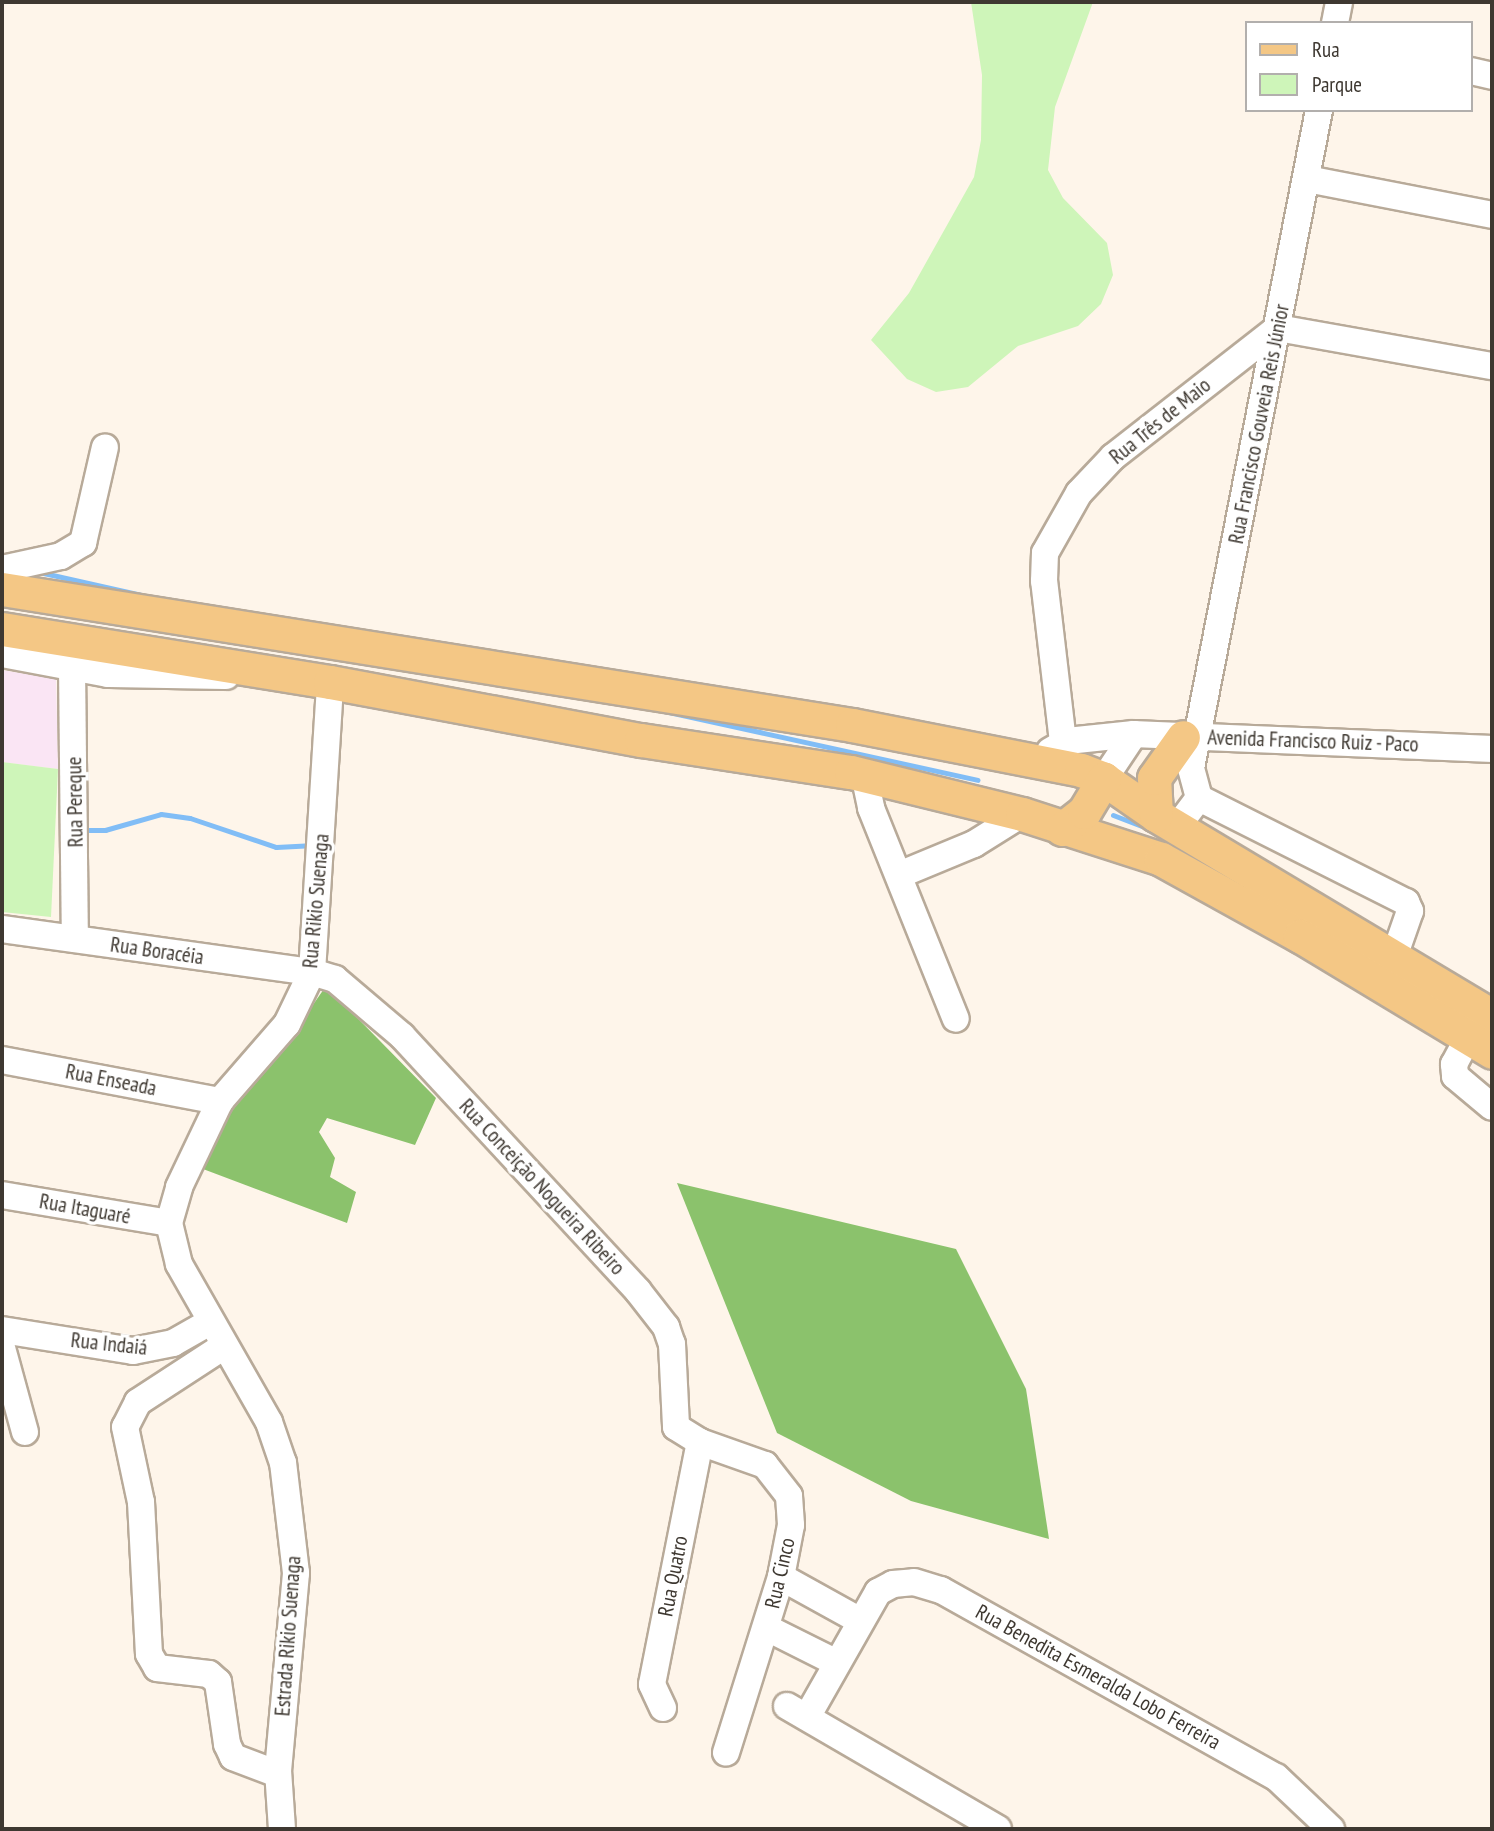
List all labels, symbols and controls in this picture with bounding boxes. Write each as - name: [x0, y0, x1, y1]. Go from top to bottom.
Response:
- legend: [1246, 21, 1473, 112]
- text: Rua: [1312, 36, 1340, 63]
- text: Parque: [1312, 71, 1362, 98]
- street label: Rua Francisco Gouveia Reis Júnior: [1223, 302, 1295, 546]
- street label: Rua Três de Maio: [1104, 372, 1216, 470]
- street label: Avenida Francisco Ruiz - Paco: [1206, 725, 1420, 757]
- street label: Rua Pereque: [62, 756, 88, 848]
- street label: Rua Rikio Suenaga: [298, 833, 334, 969]
- street label: Rua Boracéia: [109, 932, 205, 970]
- street label: Rua Enseada: [63, 1059, 159, 1101]
- street label: Rua Conceição Nogueira Ribeiro: [454, 1094, 630, 1280]
- street label: Rua Itaguaré: [37, 1189, 133, 1229]
- street label: Rua Indaiá: [70, 1327, 148, 1361]
- street label: Rua Quatro: [653, 1534, 693, 1618]
- street label: Rua Cinco: [760, 1535, 800, 1611]
- street label: Estrada Rikio Suenaga: [270, 1555, 306, 1717]
- street label: Rua Benedita Esmeralda Lobo Ferreira: [971, 1599, 1225, 1755]

